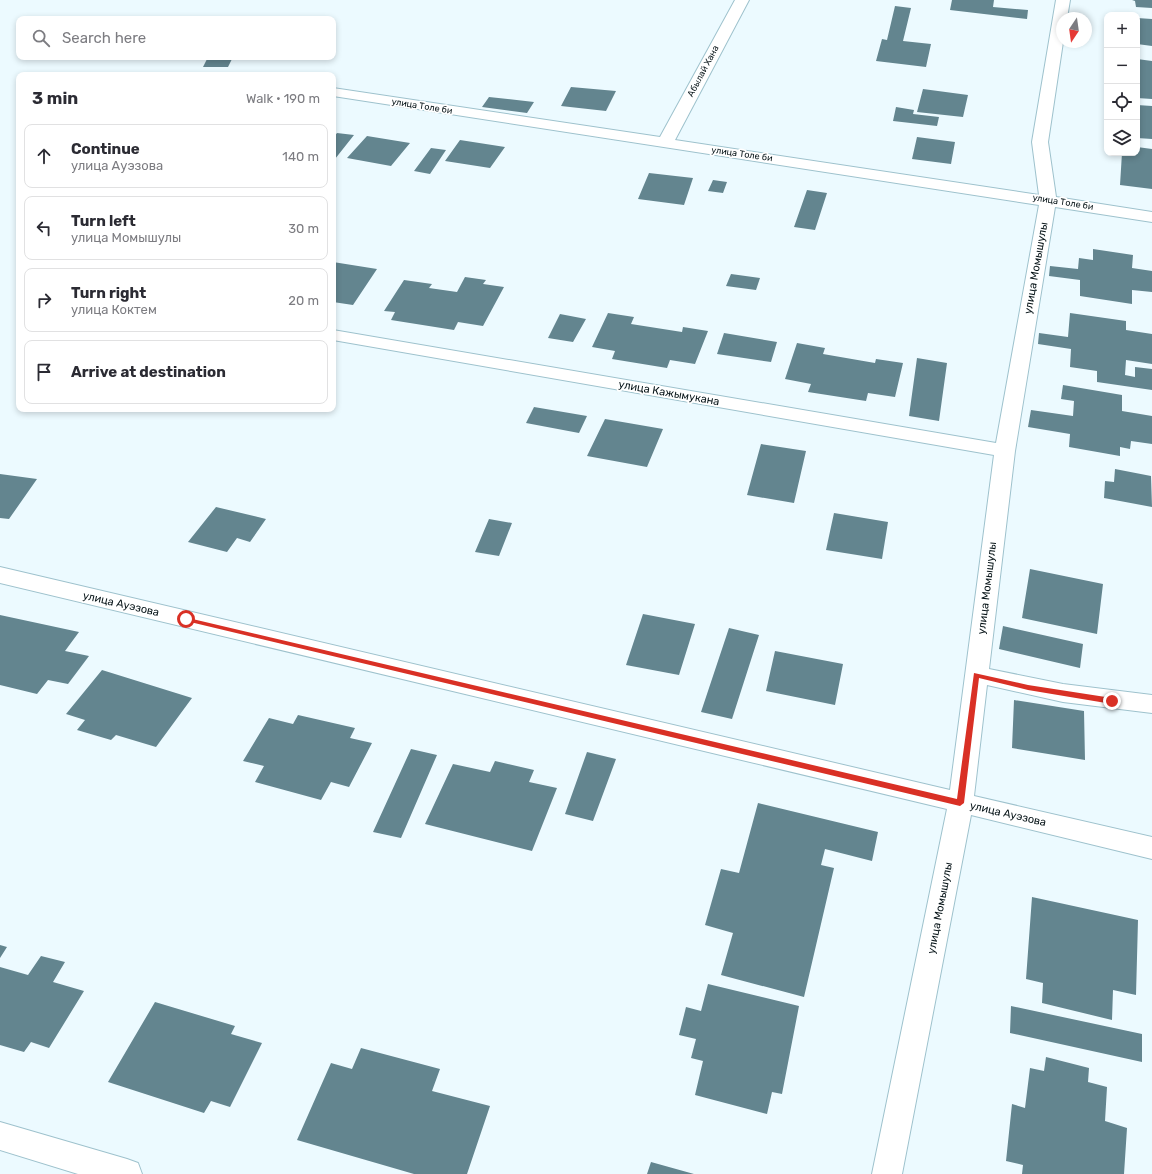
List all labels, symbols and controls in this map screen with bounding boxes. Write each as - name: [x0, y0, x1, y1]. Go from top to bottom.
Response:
- north arrow: [1056, 12, 1092, 48]
- map controls: [1104, 12, 1140, 156]
- button: +: [1104, 12, 1140, 48]
- search box: [16, 16, 336, 60]
- icon: search: [30, 27, 52, 49]
- text: Search here: [62, 29, 146, 47]
- street label: Абылай Хана: [685, 44, 721, 98]
- button: −: [1104, 48, 1140, 84]
- button: locate: [1104, 84, 1140, 120]
- text: 3 min: [32, 88, 78, 108]
- text: Walk · 190 m: [246, 91, 320, 106]
- street label: улица Толе би: [391, 96, 453, 116]
- button: layers: [1104, 120, 1140, 156]
- text: Continue: [71, 140, 140, 158]
- icon: ahead: [33, 145, 55, 167]
- street label: улица Толе би: [711, 145, 773, 163]
- text: 140 m: [282, 149, 319, 164]
- text: улица Ауэзова: [71, 158, 163, 173]
- street label: улица Толе би: [1032, 192, 1094, 212]
- text: Turn left: [71, 212, 136, 230]
- icon: left: [33, 217, 55, 239]
- text: 30 m: [288, 221, 319, 236]
- street label: улица Момышулы: [1022, 221, 1050, 315]
- text: улица Момышулы: [71, 230, 181, 245]
- text: Turn right: [71, 284, 146, 302]
- icon: right: [33, 289, 55, 311]
- text: 20 m: [288, 293, 319, 308]
- text: улица Коктем: [71, 302, 157, 317]
- icon: arrive: [33, 361, 55, 383]
- text: Arrive at destination: [71, 363, 226, 381]
- street label: улица Кажымукана: [617, 378, 721, 408]
- street label: улица Момышулы: [975, 541, 999, 635]
- street label: улица Ауэзова: [82, 589, 160, 619]
- route start: [177, 610, 195, 628]
- route end: [1103, 692, 1121, 710]
- street label: улица Ауэзова: [969, 799, 1047, 829]
- street label: улица Момышулы: [925, 861, 955, 955]

